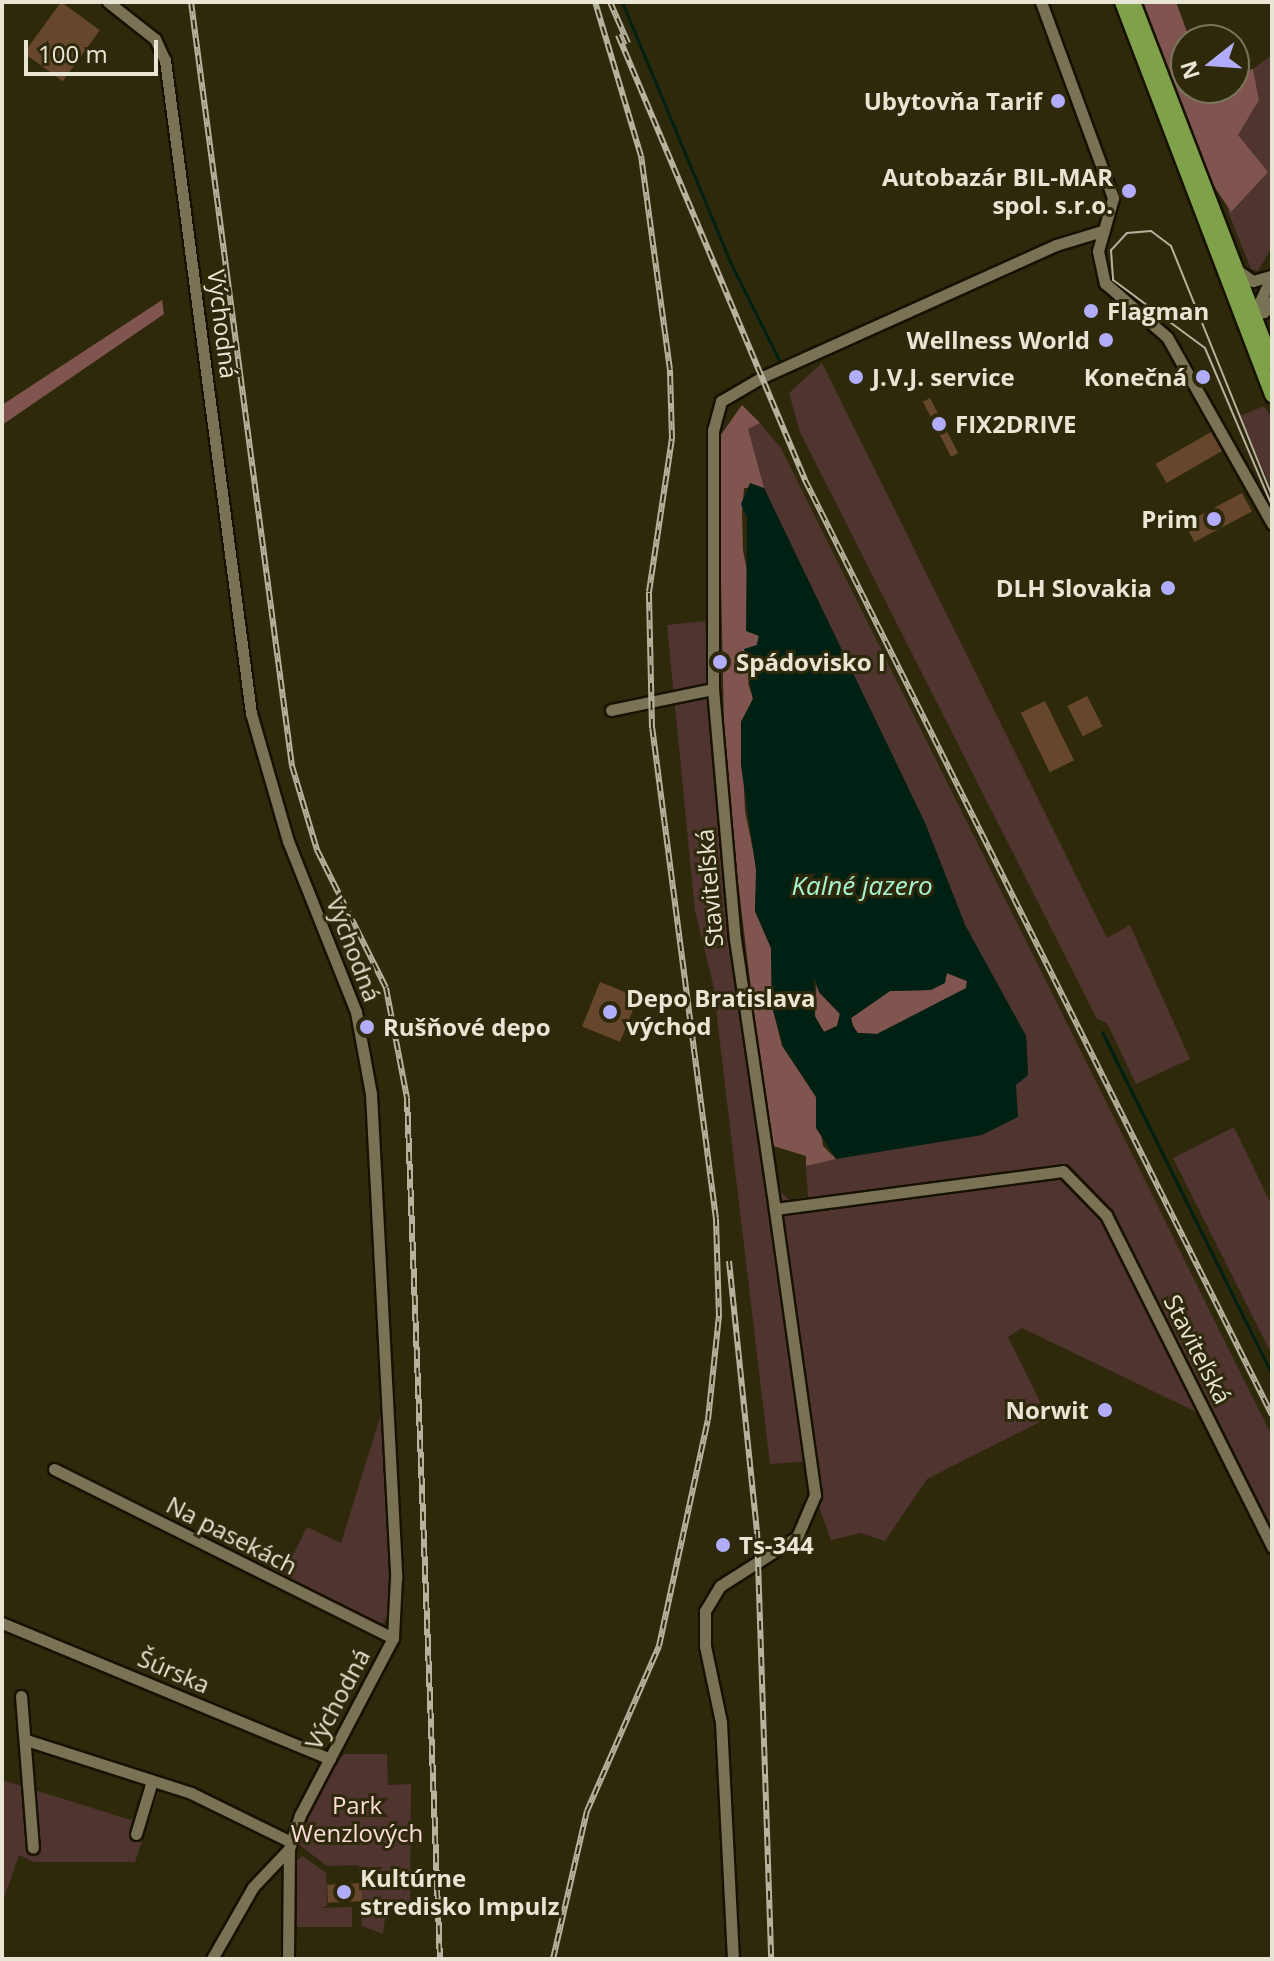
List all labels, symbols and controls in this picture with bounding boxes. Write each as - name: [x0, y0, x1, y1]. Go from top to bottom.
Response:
- scale bar: [28, 24, 162, 74]
- north arrow: [1170, 24, 1250, 104]
- text: 100 m: [38, 37, 108, 70]
- text: N: [1172, 57, 1206, 83]
- place label: Ubytovňa Tarif: [864, 87, 1042, 115]
- marker: Ubytovňa Tarif: [1049, 92, 1067, 110]
- place label: Autobazár BIL-MAR spol. s.r.o.: [882, 163, 1113, 219]
- marker: Autobazár BIL-MAR spol. s.r.o.: [1120, 182, 1138, 200]
- street label: Východná: [202, 268, 244, 380]
- place label: Flagman: [1107, 297, 1209, 325]
- marker: Flagman: [1082, 302, 1100, 320]
- place label: Wellness World: [906, 326, 1090, 354]
- marker: Wellness World: [1097, 331, 1115, 349]
- place label: J.V.J. service: [872, 363, 1015, 391]
- place label: Konečná: [1084, 363, 1187, 391]
- marker: J.V.J. service: [847, 368, 865, 386]
- marker: Konečná: [1194, 368, 1212, 386]
- place label: FIX2DRIVE: [955, 410, 1076, 438]
- marker: FIX2DRIVE: [930, 415, 948, 433]
- place label: Prim: [1141, 505, 1198, 533]
- marker: Prim: [1205, 510, 1223, 528]
- place label: DLH Slovakia: [996, 574, 1152, 602]
- marker: DLH Slovakia: [1159, 579, 1177, 597]
- place label: Spádovisko I: [736, 648, 886, 676]
- marker: Spádovisko I: [711, 653, 729, 671]
- street label: Staviteľská: [689, 828, 729, 948]
- water label: Kalné jazero: [791, 870, 933, 902]
- street label: Východná: [321, 893, 387, 1005]
- place label: Depo Bratislava východ: [626, 984, 815, 1040]
- marker: Depo Bratislava východ: [601, 1003, 619, 1021]
- place label: Rušňové depo: [383, 1013, 551, 1041]
- marker: Rušňové depo: [358, 1018, 376, 1036]
- street label: Staviteľská: [1158, 1290, 1238, 1408]
- place label: Norwit: [1005, 1396, 1089, 1424]
- marker: Norwit: [1096, 1401, 1114, 1419]
- street label: Na pasekách: [162, 1490, 302, 1580]
- place label: Ts-344: [739, 1531, 814, 1559]
- marker: Ts-344: [714, 1536, 732, 1554]
- street label: Šúrska: [134, 1643, 214, 1699]
- street label: Východná: [299, 1644, 375, 1754]
- park label: Park Wenzlových: [291, 1791, 423, 1847]
- place label: Kultúrne stredisko Impulz: [360, 1864, 559, 1920]
- marker: Kultúrne stredisko Impulz: [335, 1883, 353, 1901]

